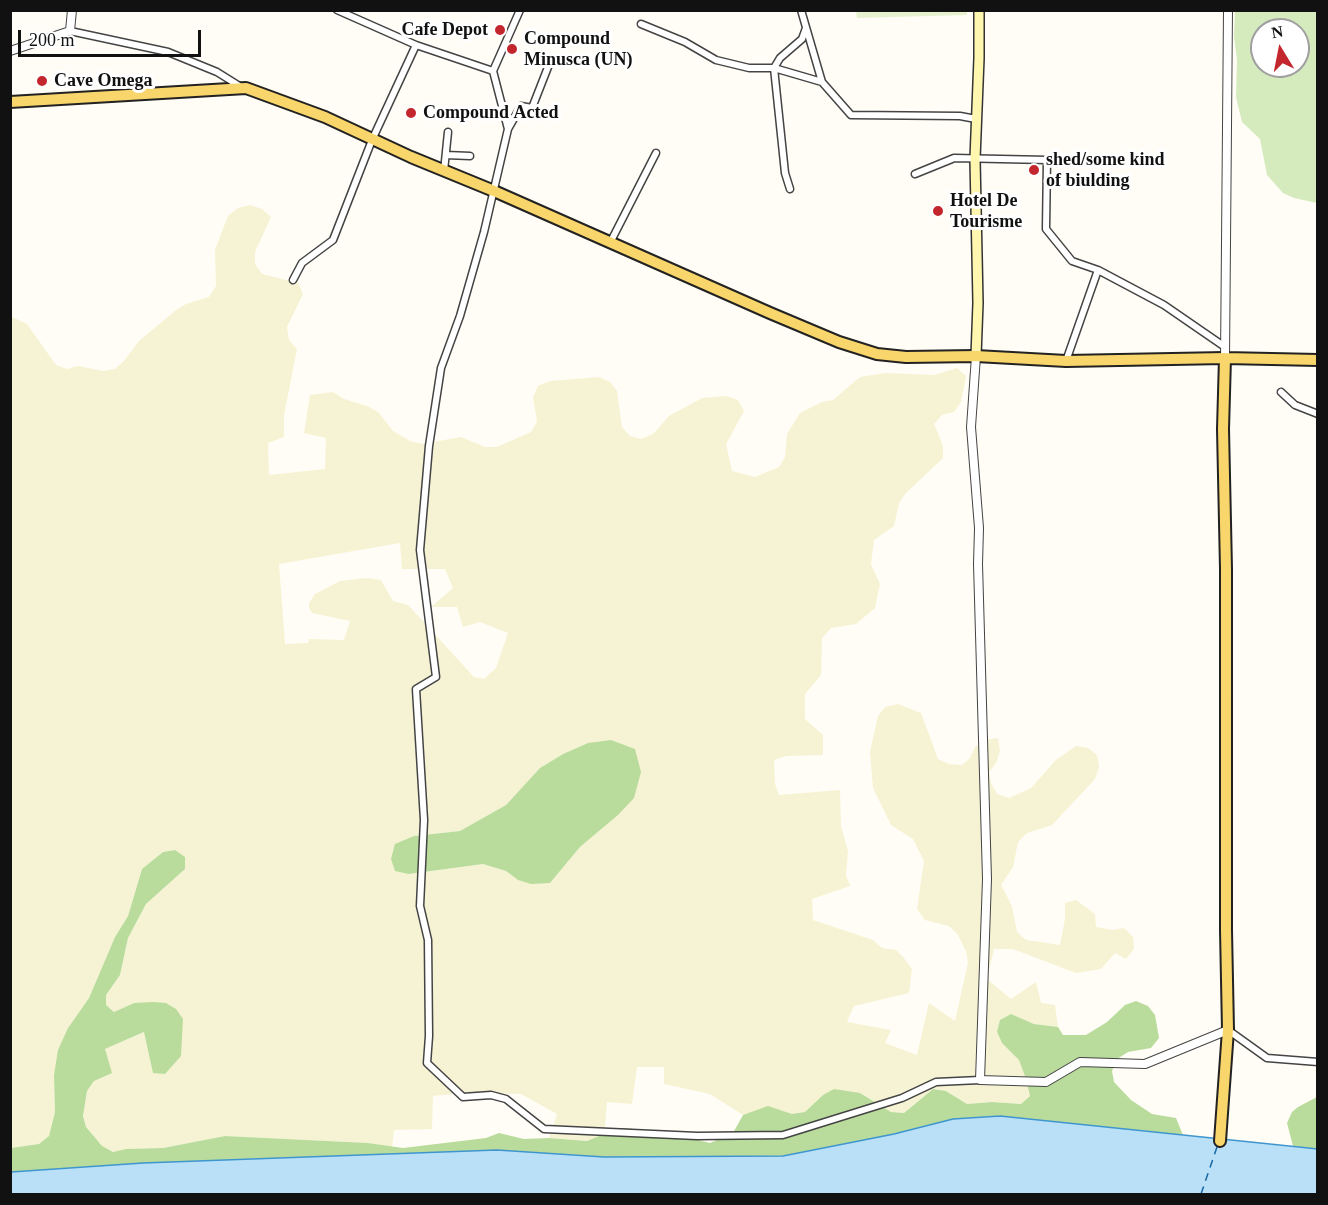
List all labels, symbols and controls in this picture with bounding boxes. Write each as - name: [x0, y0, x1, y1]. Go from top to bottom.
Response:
- scale bar: [21, 18, 204, 56]
- north arrow: [1250, 18, 1310, 78]
- place label: Cafe Depot: [402, 19, 488, 41]
- text: N: [1270, 22, 1284, 41]
- marker: Cafe Depot: [493, 23, 507, 37]
- place label: Compound Minusca (UN): [524, 28, 632, 70]
- text: 200 m: [29, 30, 75, 50]
- marker: Compound Minusca (UN): [505, 42, 519, 56]
- place label: Cave Omega: [54, 70, 152, 92]
- marker: Cave Omega: [35, 74, 49, 88]
- place label: Compound Acted: [423, 102, 559, 124]
- marker: Compound Acted: [404, 106, 418, 120]
- place label: shed/some kind of biulding: [1046, 149, 1165, 192]
- marker: shed/some kind of biulding: [1027, 163, 1041, 177]
- place label: Hotel De Tourisme: [950, 190, 1022, 232]
- marker: Hotel De Tourisme: [931, 204, 945, 218]

